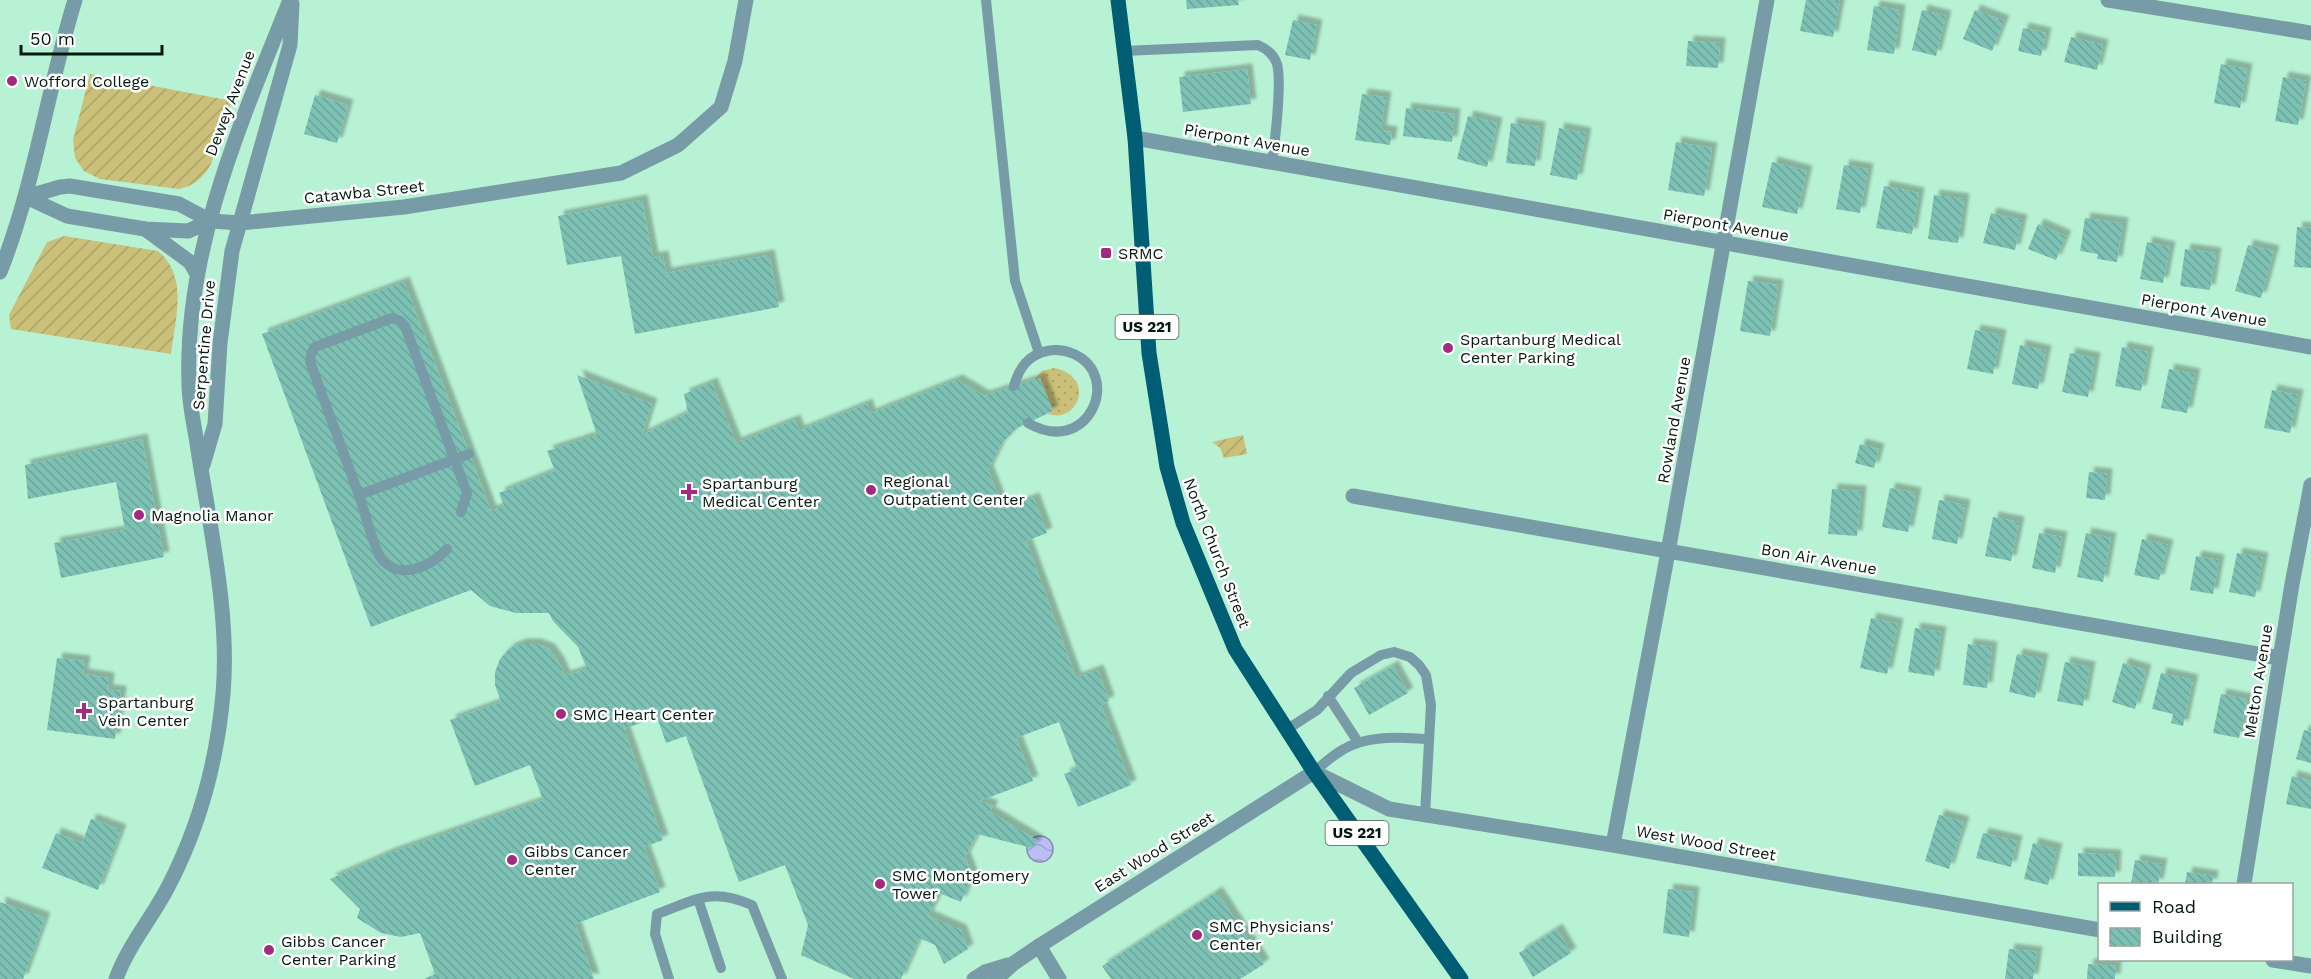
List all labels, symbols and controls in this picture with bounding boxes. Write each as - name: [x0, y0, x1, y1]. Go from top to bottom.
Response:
- scale bar: [21, 18, 162, 56]
- text: 50 m: [30, 28, 75, 49]
- street label: Dewey Avenue: [201, 47, 259, 159]
- place label: Wofford College: [24, 72, 149, 91]
- marker: Wofford College: [5, 74, 19, 88]
- street label: Pierpont Avenue: [1183, 120, 1311, 160]
- street label: Catawba Street: [303, 176, 425, 208]
- street label: Pierpont Avenue: [1662, 205, 1790, 245]
- place label: SRMC: [1118, 244, 1164, 263]
- marker: SRMC: [1099, 246, 1113, 260]
- street label: Serpentine Drive: [189, 279, 219, 411]
- street label: Pierpont Avenue: [2140, 290, 2268, 330]
- road number: US 221: [1116, 315, 1178, 339]
- place label: Spartanburg Medical Center Parking: [1460, 330, 1621, 367]
- marker: Spartanburg Medical Center Parking: [1441, 341, 1455, 355]
- street label: Rowland Avenue: [1653, 355, 1695, 485]
- place label: Regional Outpatient Center: [883, 472, 1025, 509]
- place label: Spartanburg Medical Center: [702, 474, 820, 511]
- street label: North Church Street: [1180, 475, 1254, 631]
- marker: Spartanburg Medical Center: [680, 483, 698, 501]
- marker: Regional Outpatient Center: [864, 483, 878, 497]
- place label: Magnolia Manor: [151, 506, 274, 525]
- marker: Magnolia Manor: [132, 508, 146, 522]
- street label: Bon Air Avenue: [1760, 539, 1878, 579]
- street label: Melton Avenue: [2240, 623, 2276, 739]
- place label: Spartanburg Vein Center: [98, 693, 194, 730]
- marker: Spartanburg Vein Center: [75, 702, 93, 720]
- place label: SMC Heart Center: [573, 705, 714, 724]
- marker: SMC Heart Center: [554, 707, 568, 721]
- street label: East Wood Street: [1091, 807, 1217, 896]
- road number: US 221: [1326, 821, 1388, 845]
- street label: West Wood Street: [1634, 821, 1778, 865]
- place label: Gibbs Cancer Center: [524, 842, 629, 879]
- marker: Gibbs Cancer Center: [505, 853, 519, 867]
- place label: SMC Montgomery Tower: [892, 866, 1030, 903]
- marker: SMC Montgomery Tower: [873, 877, 887, 891]
- legend: [2098, 883, 2293, 961]
- text: Road: [2152, 896, 2196, 917]
- place label: SMC Physicians' Center: [1209, 917, 1334, 954]
- text: Building: [2152, 926, 2222, 947]
- marker: SMC Physicians' Center: [1190, 928, 1204, 942]
- place label: Gibbs Cancer Center Parking: [281, 932, 396, 969]
- marker: Gibbs Cancer Center Parking: [262, 943, 276, 957]

